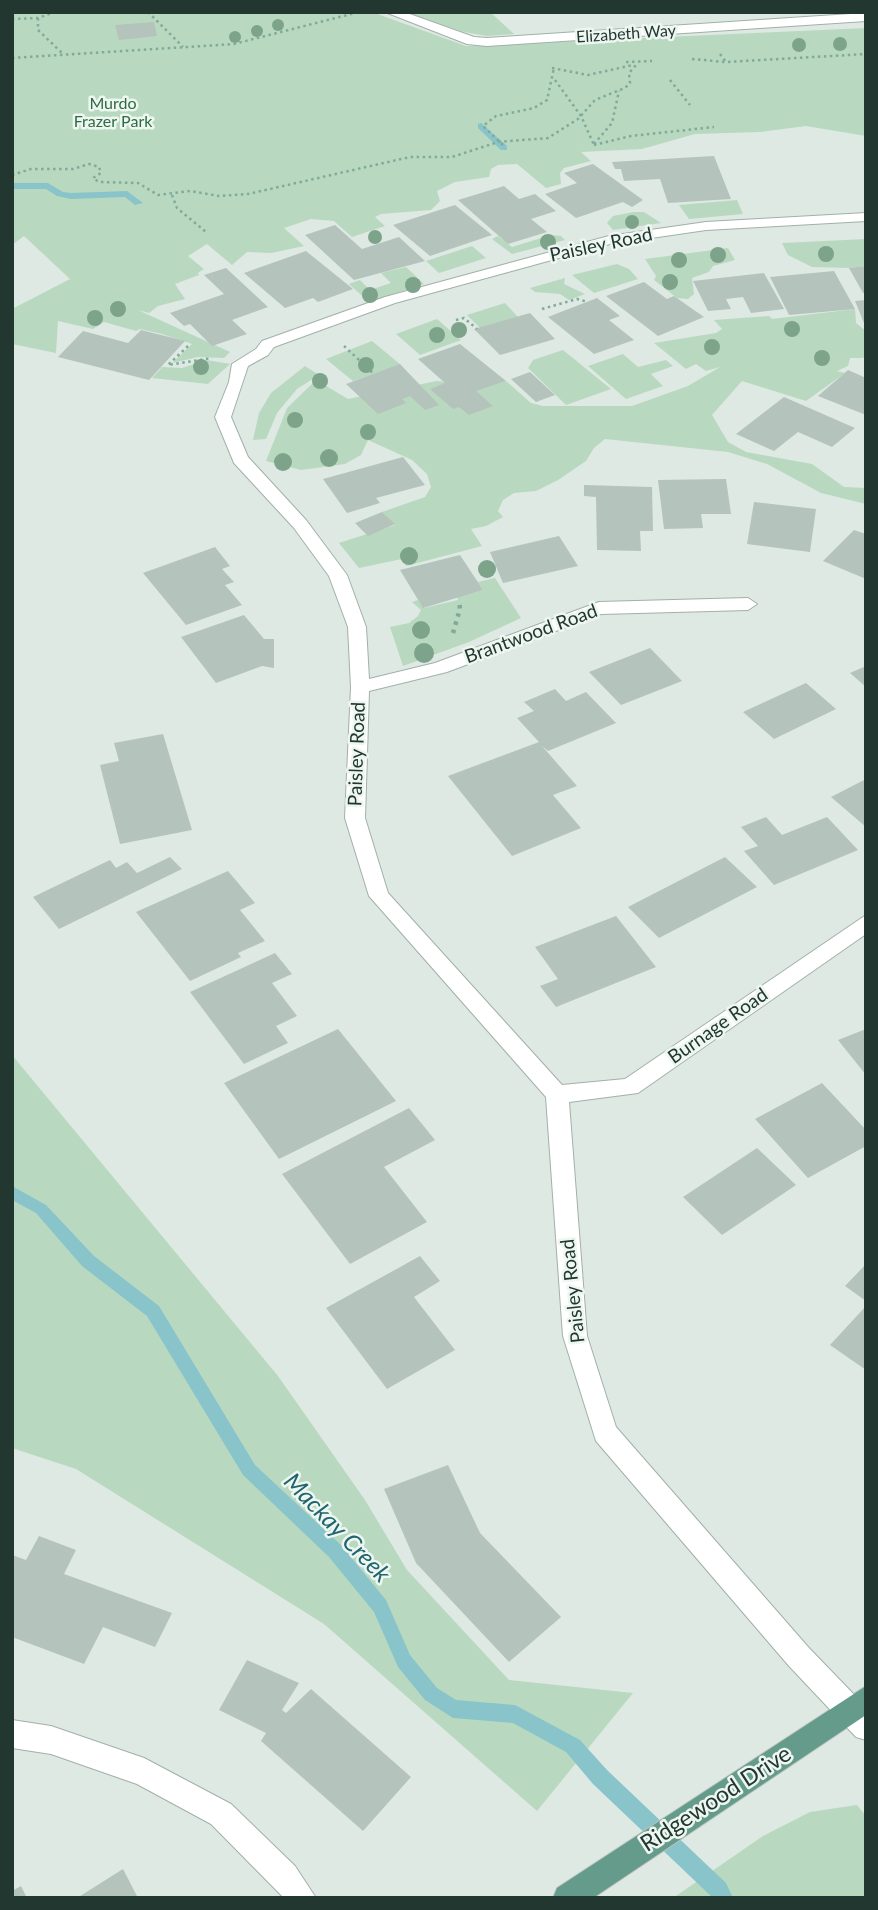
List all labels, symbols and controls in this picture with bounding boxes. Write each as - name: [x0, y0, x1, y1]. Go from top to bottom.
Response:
- street label: Elizabeth Way: [576, 21, 676, 47]
- park label: Murdo Frazer Park: [74, 94, 152, 132]
- street label: Paisley Road: [548, 223, 654, 267]
- street label: Brantwood Road: [462, 599, 600, 669]
- street label: Paisley Road: [344, 701, 370, 807]
- street label: Burnage Road: [664, 983, 772, 1069]
- street label: Paisley Road: [556, 1238, 590, 1344]
- water label: Mackay Creek: [278, 1467, 396, 1589]
- street label: Ridgewood Drive: [636, 1740, 796, 1858]

